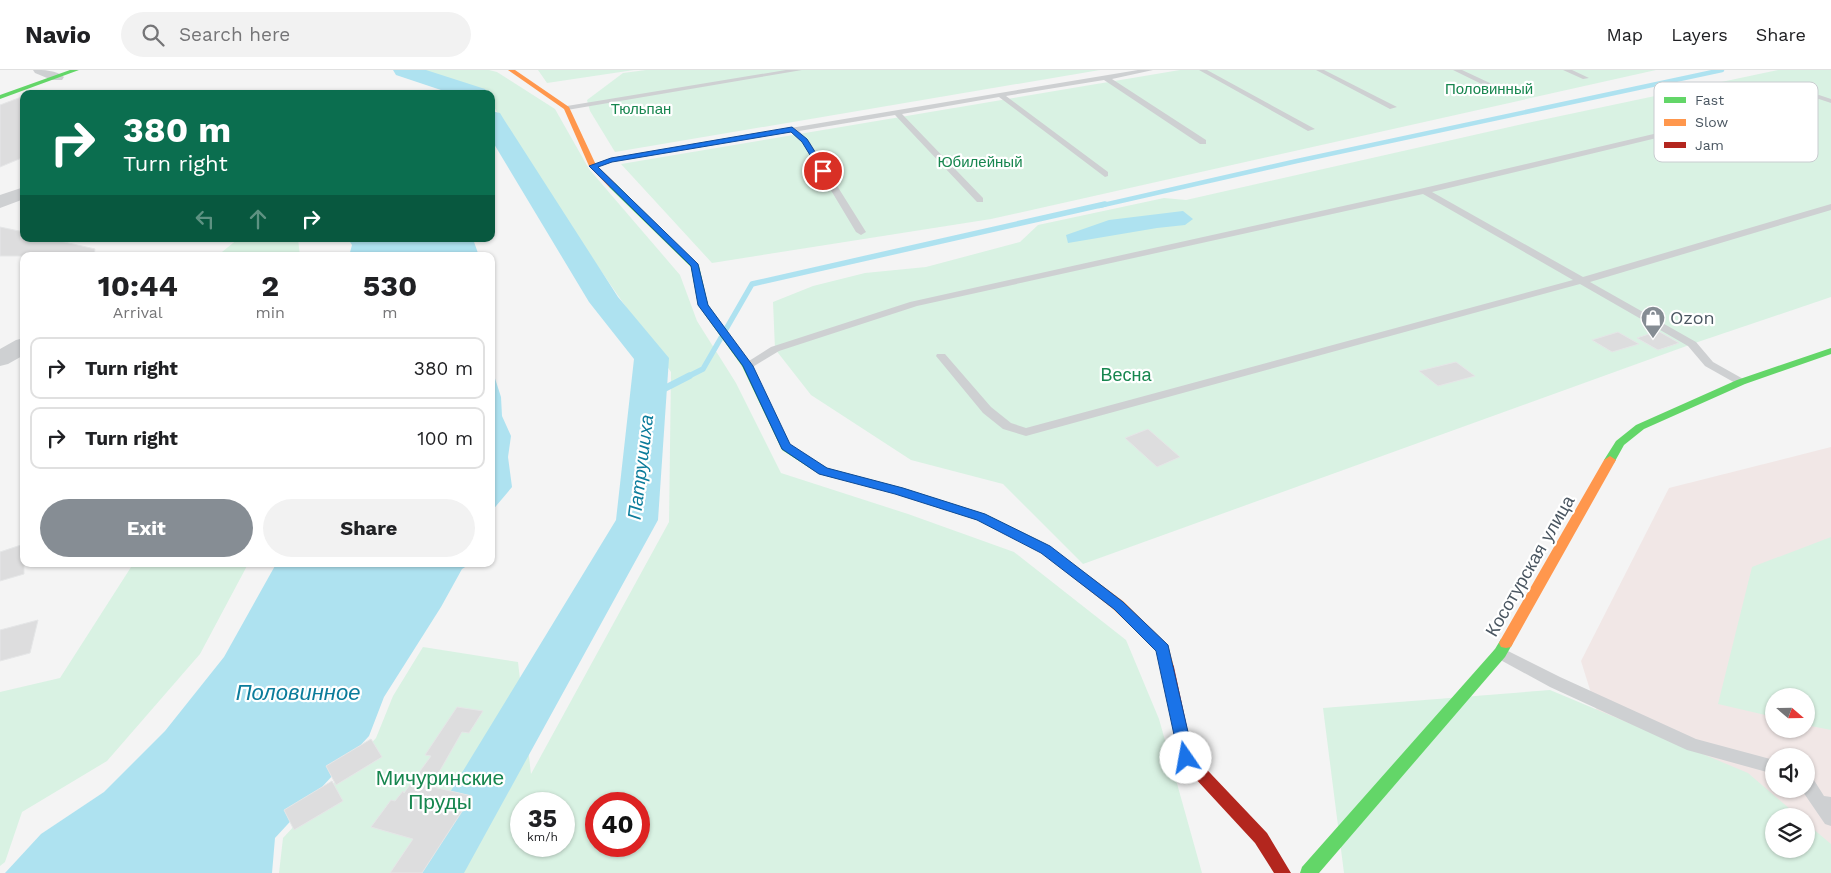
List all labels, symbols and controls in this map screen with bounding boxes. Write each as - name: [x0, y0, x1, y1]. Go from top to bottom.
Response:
- search box: [121, 12, 471, 57]
- text: Navio: [25, 21, 91, 49]
- icon: search: [139, 21, 167, 49]
- text: Search here: [179, 23, 290, 46]
- text: Map: [1606, 24, 1643, 45]
- text: Layers: [1671, 24, 1728, 45]
- text: Share: [1756, 24, 1806, 45]
- park label: Половинный: [1445, 80, 1533, 98]
- legend: [1654, 82, 1818, 162]
- text: Fast: [1695, 92, 1724, 108]
- park label: Тюльпан: [611, 100, 671, 118]
- text: 380 m: [123, 109, 231, 151]
- icon: right: [40, 110, 105, 175]
- text: Slow: [1695, 114, 1728, 130]
- text: Jam: [1695, 137, 1724, 153]
- pin: [802, 150, 844, 192]
- text: Turn right: [123, 151, 228, 176]
- park label: Юбилейный: [937, 153, 1023, 171]
- icon: arrive: [809, 157, 837, 185]
- icon: left: [191, 205, 219, 233]
- icon: ahead: [244, 205, 272, 233]
- icon: right: [297, 205, 325, 233]
- text: 10:44: [98, 268, 178, 303]
- text: 2: [261, 268, 279, 303]
- text: 530: [363, 268, 417, 303]
- text: Arrival: [113, 303, 163, 322]
- text: min: [256, 303, 285, 322]
- text: m: [382, 303, 398, 322]
- shop icon: Ozon: [1640, 305, 1666, 339]
- place label: Ozon: [1670, 307, 1715, 328]
- icon: right: [42, 354, 70, 382]
- text: Turn right: [85, 357, 178, 380]
- text: 380 m: [414, 357, 473, 380]
- park label: Весна: [1101, 364, 1152, 385]
- water label: Патрушиха: [623, 413, 658, 521]
- icon: right: [42, 424, 70, 452]
- text: Turn right: [85, 427, 178, 450]
- text: 100 m: [417, 427, 473, 450]
- street label: Косотурская улица: [1481, 491, 1579, 640]
- button: Exit: [40, 499, 253, 557]
- button: Share: [263, 499, 475, 557]
- water label: Половинное: [236, 680, 360, 705]
- north arrow: [1765, 688, 1815, 738]
- map controls: [1765, 688, 1815, 858]
- position arrow: [1159, 731, 1211, 783]
- button: sound: [1765, 748, 1815, 798]
- park label: Мичуринские Пруды: [376, 765, 504, 814]
- speed limit sign: 40: [585, 792, 650, 857]
- text: 35: [528, 804, 557, 833]
- button: layers: [1765, 808, 1815, 858]
- text: km/h: [527, 830, 558, 844]

